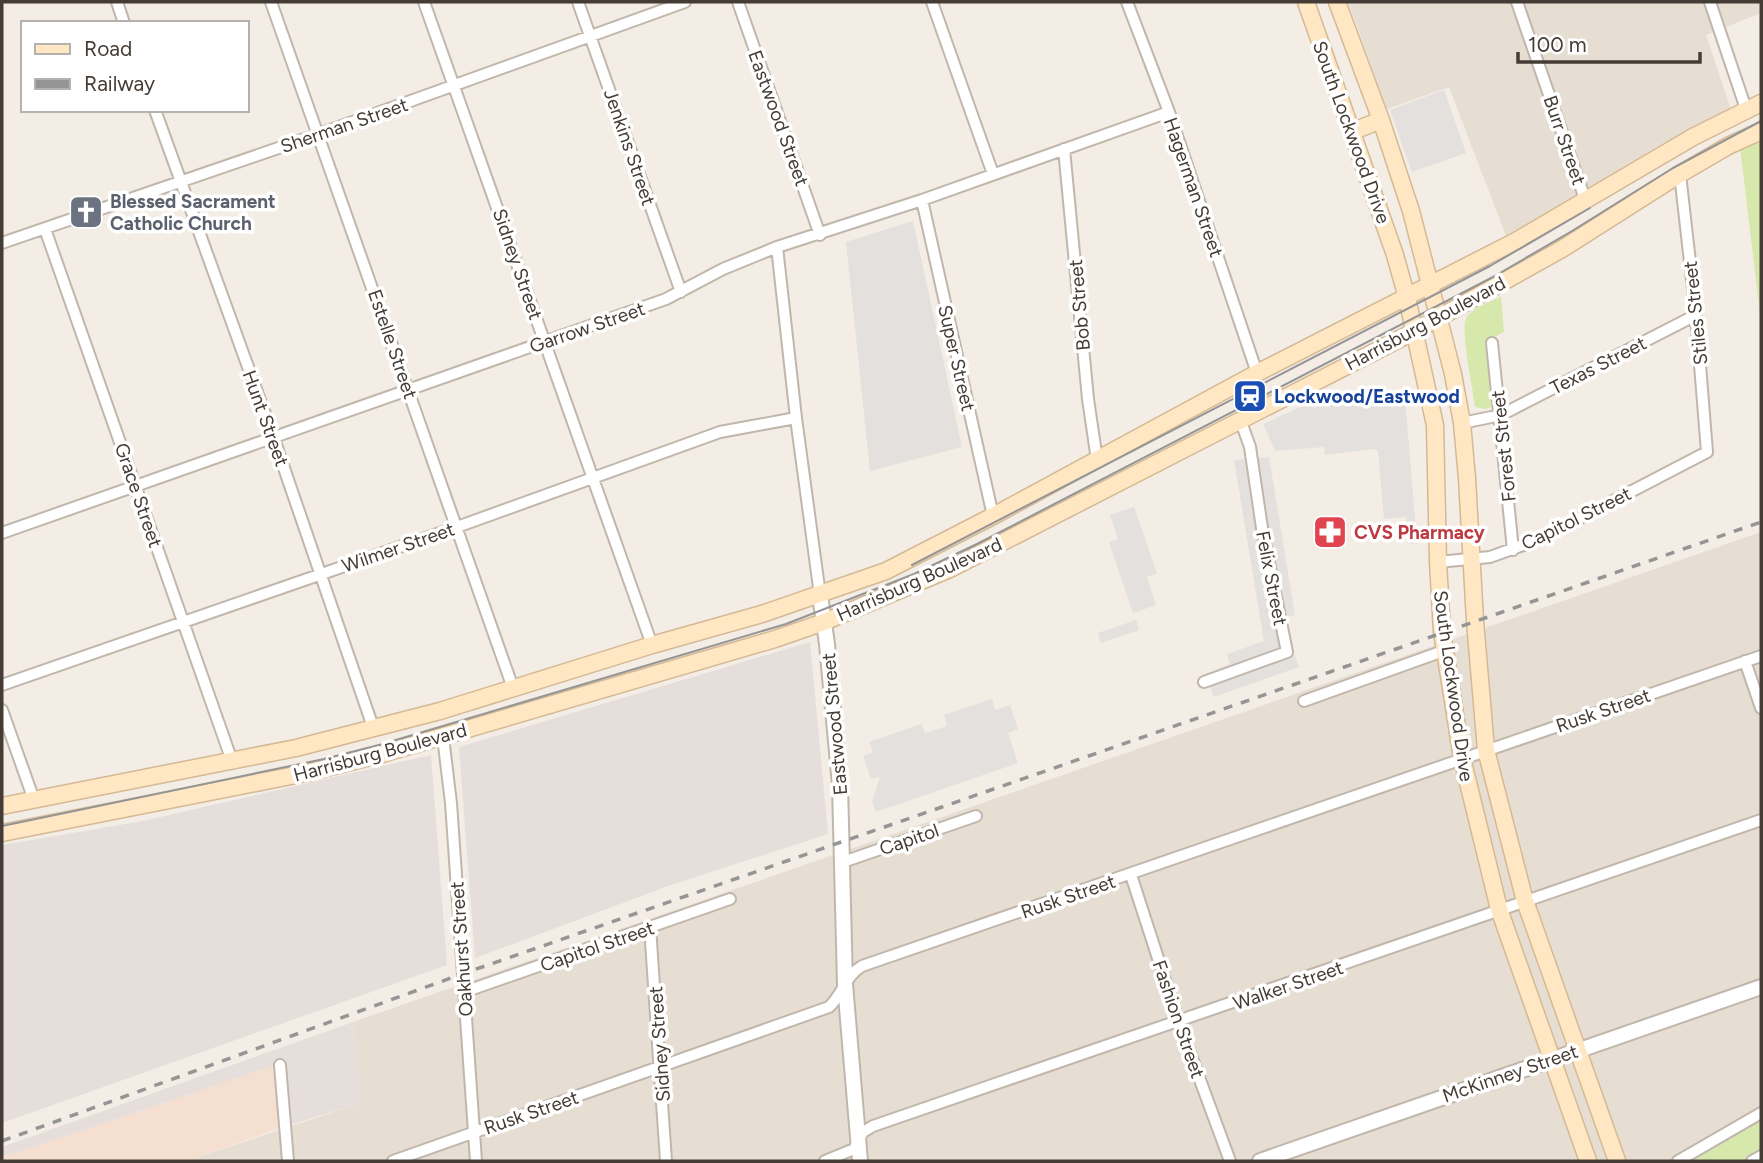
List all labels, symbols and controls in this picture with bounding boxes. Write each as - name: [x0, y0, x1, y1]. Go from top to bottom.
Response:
- legend: [21, 21, 248, 112]
- scale bar: [1518, 21, 1700, 65]
- text: 100 m: [1528, 32, 1587, 57]
- text: Road: [84, 36, 132, 61]
- street label: South Lockwood Drive: [1308, 38, 1395, 227]
- street label: Eastwood Street: [743, 47, 814, 189]
- text: Railway: [84, 71, 155, 96]
- street label: Jenkins Street: [599, 86, 660, 208]
- street label: Burr Street: [1539, 92, 1591, 188]
- street label: Sherman Street: [277, 93, 411, 158]
- street label: Hagerman Street: [1159, 114, 1228, 260]
- place label: Blessed Sacrament Catholic Church: [110, 190, 276, 235]
- church icon: Blessed Sacrament Catholic Church: [67, 193, 105, 231]
- street label: Sidney Street: [488, 206, 547, 323]
- street label: Bob Street: [1064, 258, 1095, 352]
- street label: Stiles Street: [1679, 260, 1712, 366]
- street label: Harrisburg Boulevard: [1341, 271, 1509, 375]
- street label: Estelle Street: [363, 286, 422, 402]
- street label: Garrow Street: [526, 297, 648, 358]
- street label: Super Street: [933, 303, 980, 413]
- street label: Texas Street: [1546, 331, 1650, 400]
- street label: Hunt Street: [238, 367, 294, 469]
- station icon: Lockwood/Eastwood: [1231, 377, 1269, 415]
- place label: Lockwood/Eastwood: [1274, 385, 1460, 408]
- street label: Forest Street: [1486, 389, 1521, 503]
- street label: Grace Street: [110, 440, 167, 550]
- street label: Capitol Street: [1518, 482, 1635, 555]
- pharmacy icon: CVS Pharmacy: [1311, 513, 1349, 551]
- street label: Wilmer Street: [339, 517, 458, 578]
- place label: CVS Pharmacy: [1354, 521, 1485, 544]
- street label: Felix Street: [1251, 529, 1292, 627]
- street label: Harrisburg Boulevard: [833, 533, 1005, 626]
- street label: South Lockwood Drive: [1429, 589, 1478, 783]
- street label: Eastwood Street: [817, 652, 852, 796]
- street label: Rusk Street: [1553, 684, 1653, 737]
- street label: Harrisburg Boulevard: [291, 718, 469, 787]
- street label: Capitol: [876, 819, 942, 860]
- street label: Rusk Street: [1018, 870, 1118, 923]
- street label: Oakhurst Street: [445, 881, 478, 1017]
- street label: Capitol Street: [537, 916, 657, 977]
- street label: Walker Street: [1230, 956, 1346, 1015]
- street label: Fashion Street: [1148, 957, 1209, 1081]
- street label: Sidney Street: [644, 985, 675, 1103]
- street label: McKinney Street: [1439, 1040, 1581, 1107]
- street label: Rusk Street: [481, 1086, 581, 1139]

